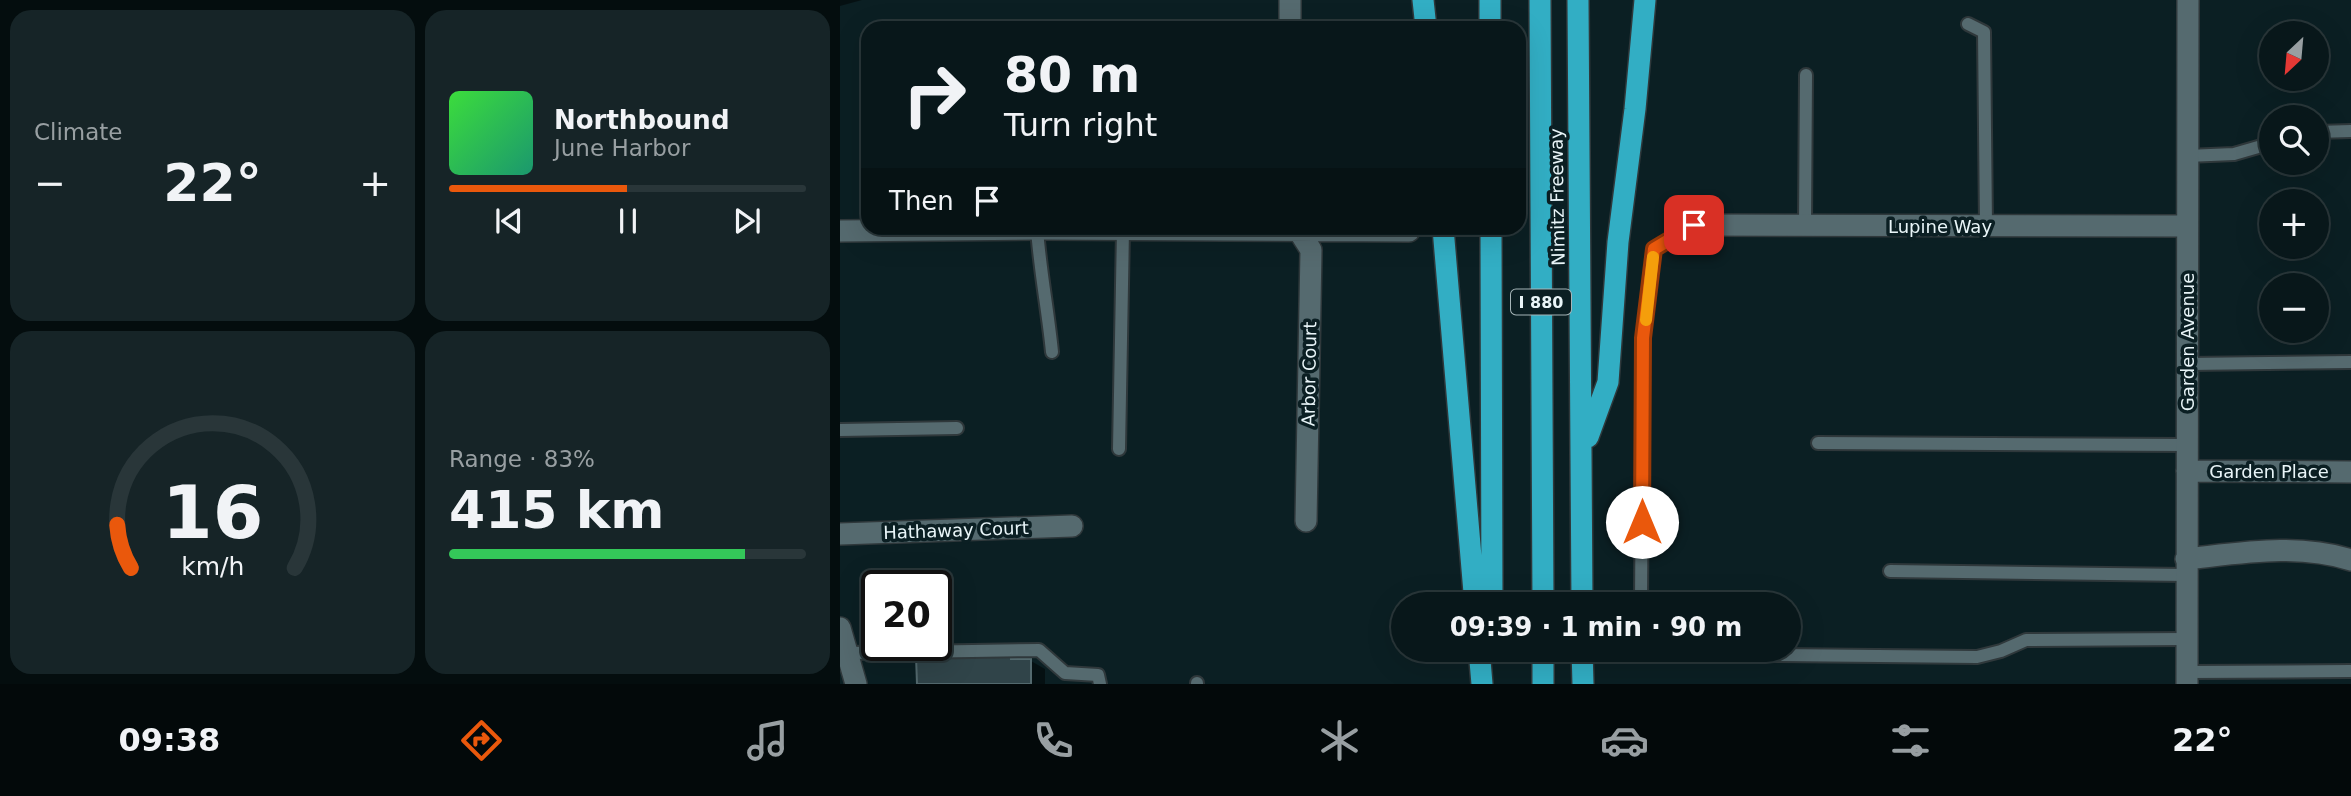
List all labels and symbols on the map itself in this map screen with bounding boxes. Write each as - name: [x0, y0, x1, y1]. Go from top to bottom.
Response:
- north arrow: [2259, 21, 2329, 91]
- street label: Nimitz Freeway: [1545, 128, 1569, 266]
- pin: [1664, 195, 1724, 255]
- street label: Lupine Way: [1888, 216, 1992, 237]
- street label: Garden Avenue: [2177, 273, 2198, 411]
- road number: I 880: [1511, 290, 1571, 314]
- street label: Arbor Court: [1298, 321, 1320, 427]
- street label: Garden Place: [2209, 461, 2329, 482]
- position arrow: [1605, 485, 1679, 559]
- street label: Hathaway Court: [883, 517, 1029, 543]
- speed limit sign: 20: [861, 570, 952, 661]

